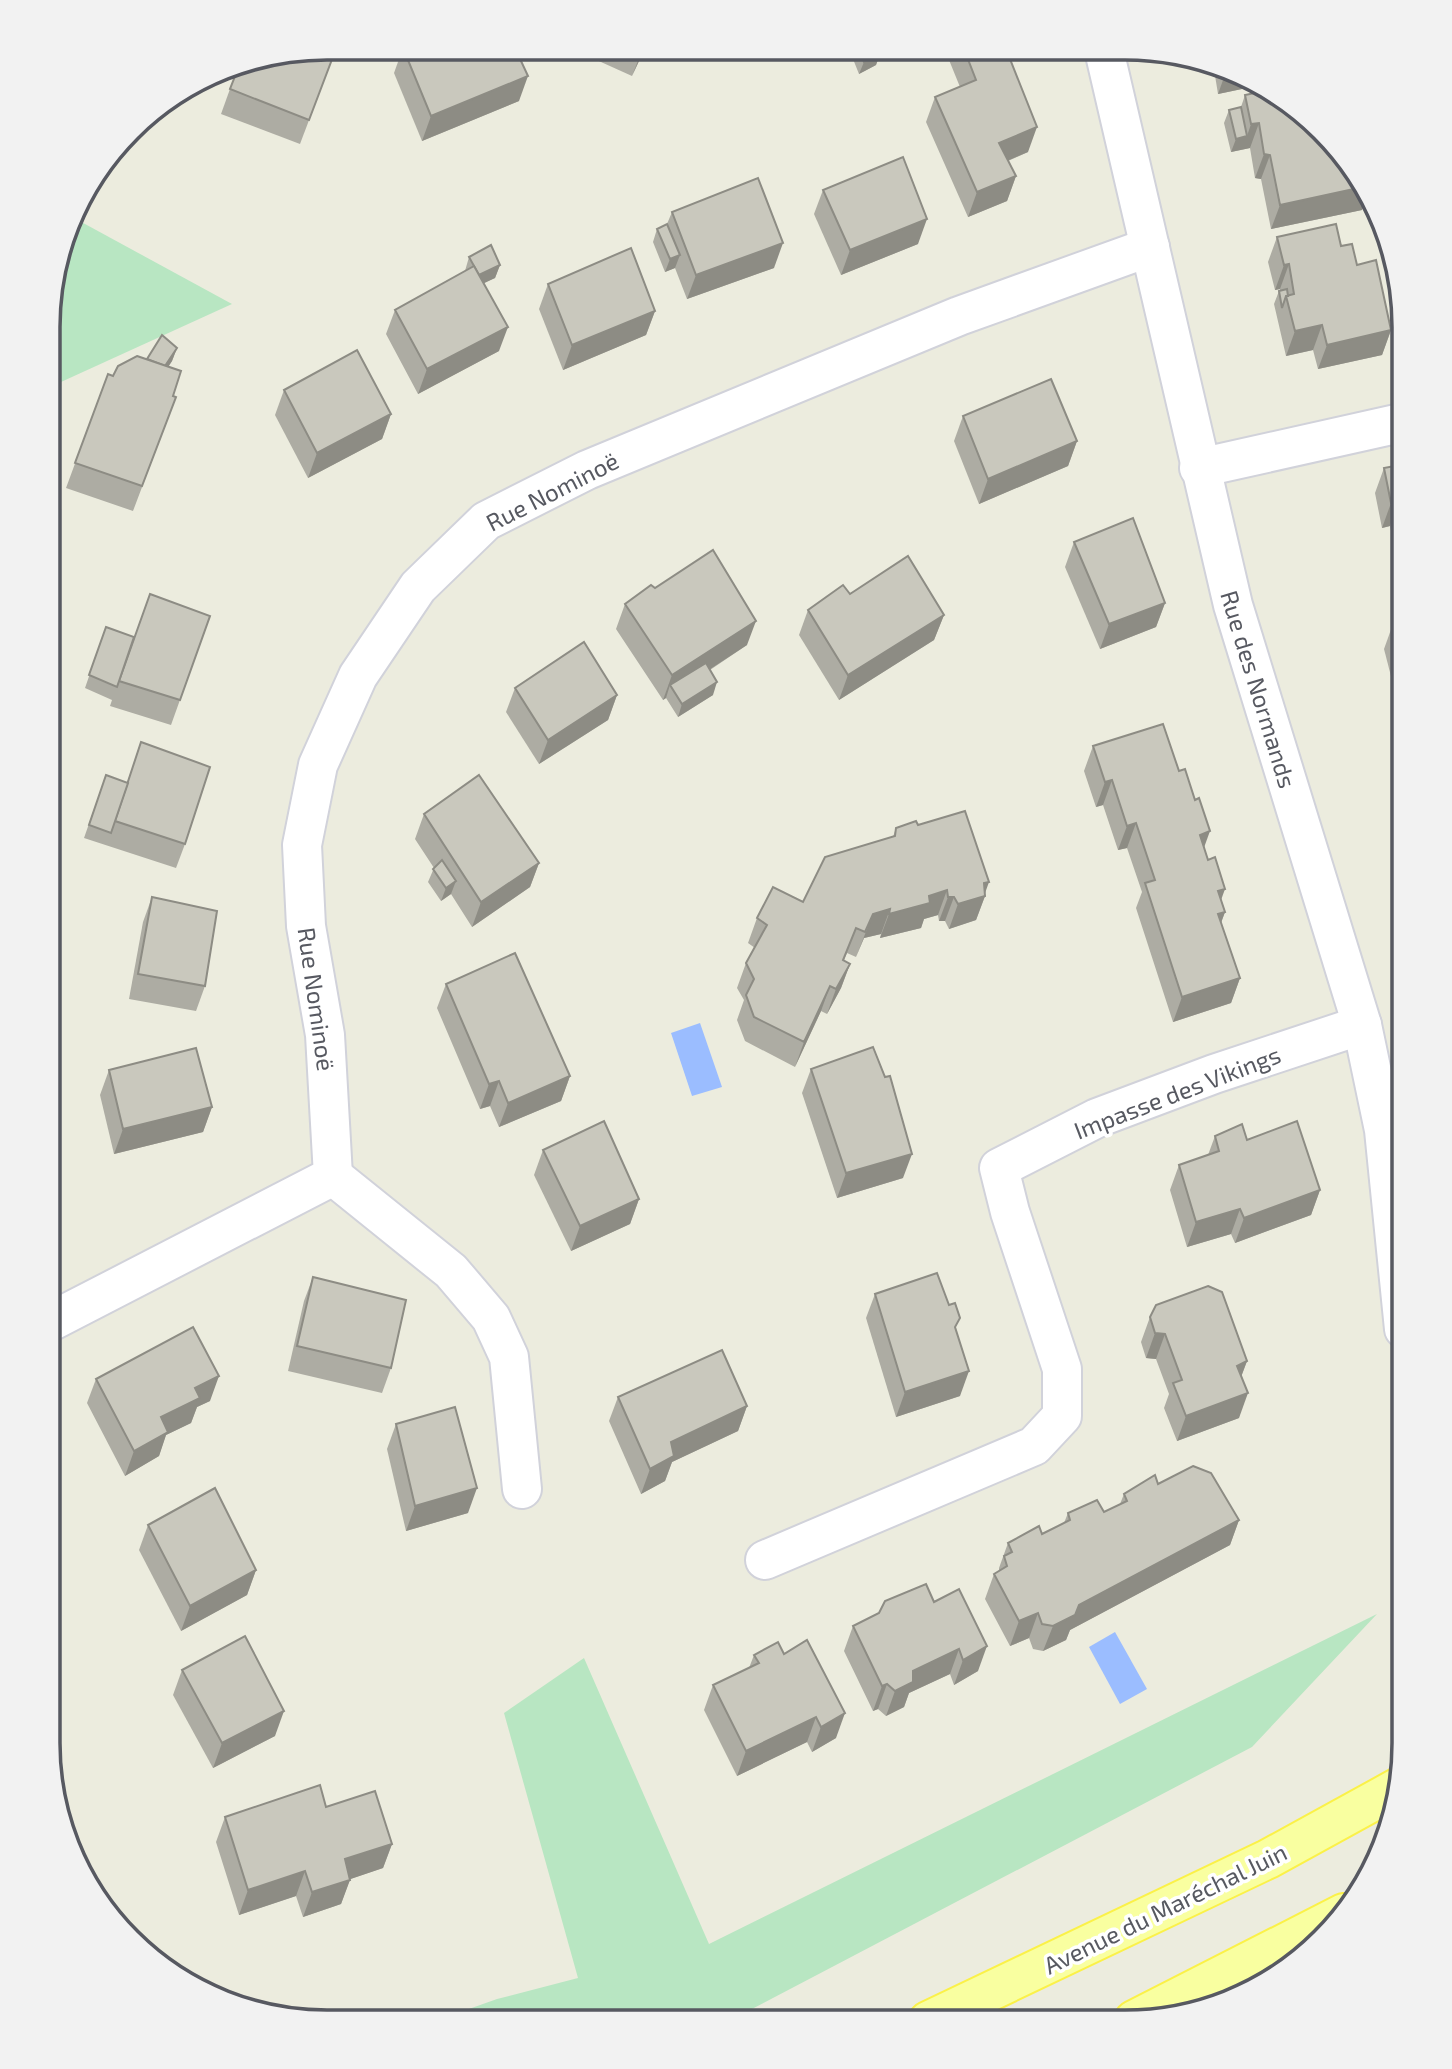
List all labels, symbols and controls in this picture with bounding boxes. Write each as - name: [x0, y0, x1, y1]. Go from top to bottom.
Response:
- street label: Rue Nominoë: [481, 445, 623, 537]
- street label: Rue des Normands: [1215, 587, 1303, 791]
- street label: Rue Nominoë: [293, 925, 341, 1073]
- street label: Impasse des Vikings: [1070, 1039, 1284, 1145]
- street label: Avenue du Maréchal Juin: [1039, 1836, 1291, 1980]

